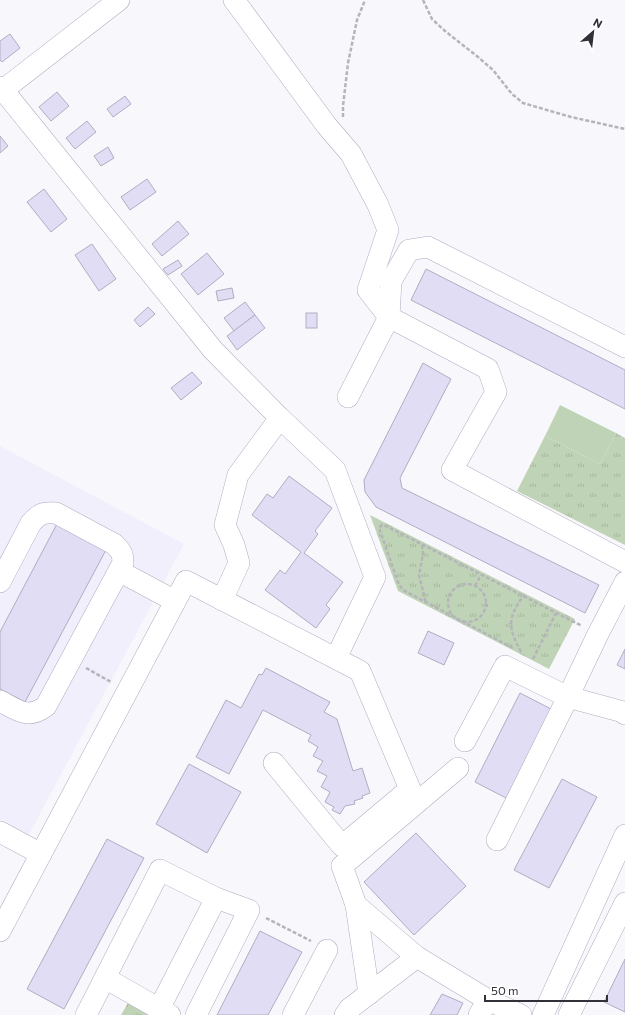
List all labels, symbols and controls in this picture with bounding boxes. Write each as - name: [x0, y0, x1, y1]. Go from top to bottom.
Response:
- north arrow: [573, 12, 613, 52]
- text: N: [591, 15, 605, 30]
- scale bar: [485, 977, 607, 1003]
- text: 50 m: [491, 983, 519, 997]

